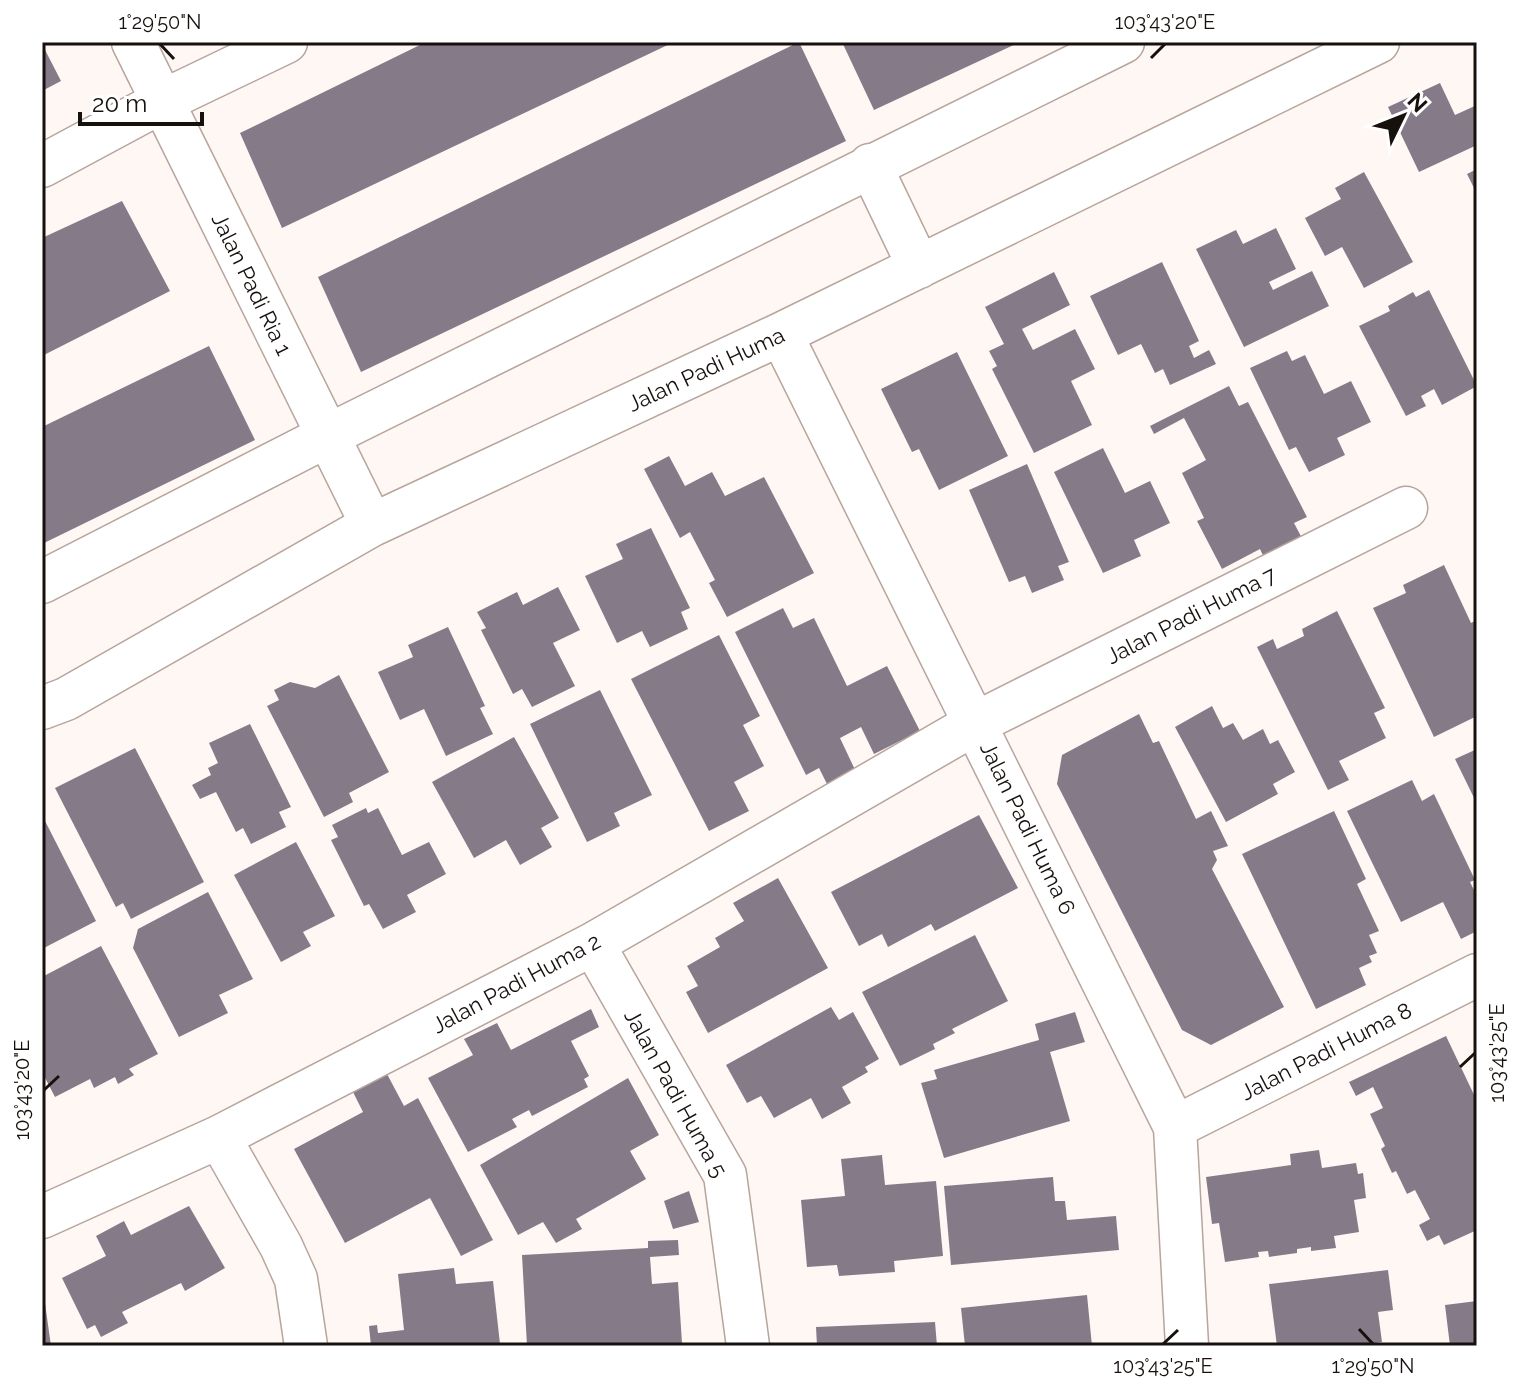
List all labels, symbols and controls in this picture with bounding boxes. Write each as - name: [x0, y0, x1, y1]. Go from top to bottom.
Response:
- text: 1°29'50"N: [118, 10, 202, 34]
- text: 103°43'20"E: [1115, 10, 1215, 34]
- scale bar: [80, 76, 202, 126]
- north arrow: [1363, 76, 1443, 156]
- text: N: [1402, 87, 1433, 117]
- text: 20 m: [92, 89, 147, 118]
- street label: Jalan Padi Ria 1: [206, 209, 298, 359]
- street label: Jalan Padi Huma: [623, 321, 789, 417]
- street label: Jalan Padi Huma 7: [1102, 561, 1281, 669]
- street label: Jalan Padi Huma 6: [975, 737, 1081, 919]
- street label: Jalan Padi Huma 2: [427, 928, 605, 1038]
- street label: Jalan Padi Huma 8: [1236, 997, 1416, 1105]
- text: 103°43'25"E: [1485, 1003, 1509, 1103]
- street label: Jalan Padi Huma 5: [619, 1005, 733, 1181]
- text: 103°43'20"E: [10, 1040, 34, 1140]
- text: 103°43'25"E: [1113, 1354, 1213, 1378]
- text: 1°29'50"N: [1331, 1354, 1415, 1378]

